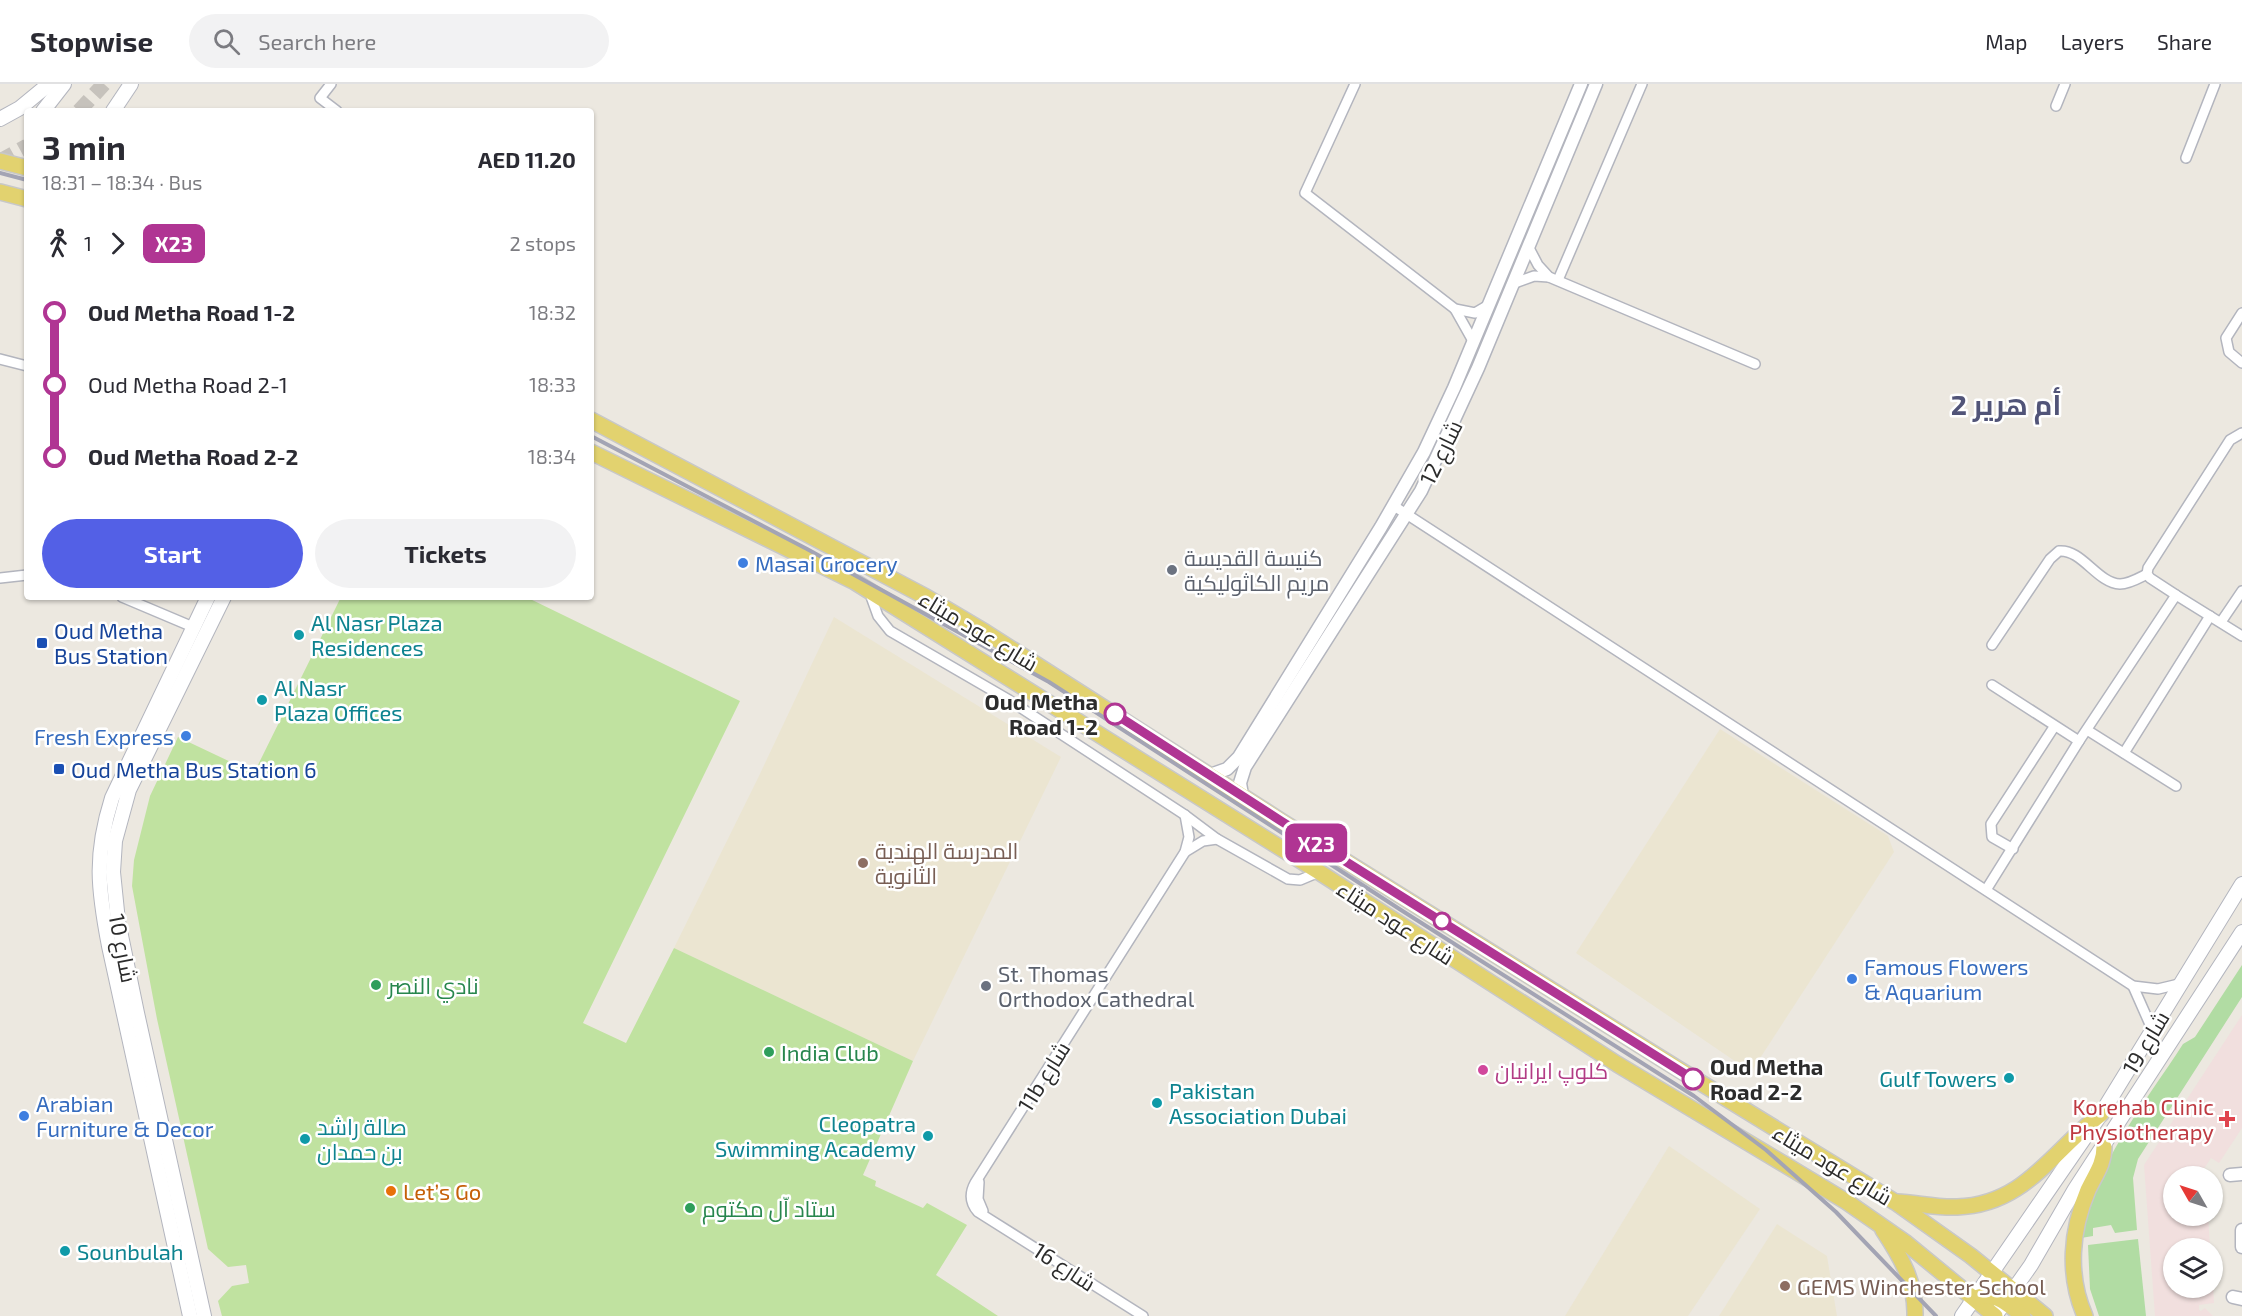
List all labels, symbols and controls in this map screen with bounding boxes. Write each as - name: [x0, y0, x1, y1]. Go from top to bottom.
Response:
- search box: [189, 14, 609, 68]
- text: Stopwise: [30, 24, 153, 58]
- icon: search: [210, 25, 243, 58]
- text: Search here: [258, 28, 376, 54]
- text: Map: [1985, 29, 2027, 54]
- text: Layers: [2060, 29, 2124, 54]
- text: Share: [2157, 29, 2212, 54]
- text: 3 min: [42, 127, 126, 167]
- text: AED 11.20: [478, 146, 576, 172]
- text: 18:31 – 18:34 · Bus: [42, 170, 203, 194]
- icon: walk: [42, 227, 75, 260]
- icon: forward: [101, 227, 134, 260]
- text: 1: [84, 231, 92, 255]
- text: X23: [155, 231, 193, 256]
- text: 2 stops: [509, 231, 576, 255]
- text: Oud Metha Road 1-2: [88, 299, 295, 325]
- text: 18:32: [529, 300, 576, 324]
- text: Oud Metha Road 2-1: [88, 371, 288, 397]
- text: 18:33: [529, 372, 576, 396]
- district label: أم هرير 2: [1951, 387, 2061, 425]
- street label: شارع 12: [1413, 415, 1469, 490]
- text: Oud Metha Road 2-2: [88, 443, 298, 469]
- text: 18:34: [528, 444, 576, 468]
- button: Start: [42, 519, 303, 588]
- button: Tickets: [315, 519, 576, 588]
- place label: كنيسة القديسة مريم الكاثوليكية: [1184, 544, 1329, 599]
- place label: Masai Grocery: [755, 550, 898, 576]
- marker: Masai Grocery: [736, 556, 750, 570]
- marker: كنيسة القديسة مريم الكاثوليكية: [1165, 563, 1179, 577]
- street label: شارع عود ميثاء: [913, 584, 1043, 678]
- place label: Al Nasr Plaza Residences: [311, 609, 443, 660]
- place label: Oud Metha Bus Station: [54, 617, 168, 668]
- marker: Al Nasr Plaza Residences: [292, 628, 306, 642]
- marker: Oud Metha Bus Station: [35, 636, 49, 650]
- place label: Al Nasr Plaza Offices: [274, 674, 403, 725]
- place label: Oud Metha Road 1-2: [985, 688, 1098, 739]
- marker: Al Nasr Plaza Offices: [255, 693, 269, 707]
- marker: Oud Metha Road 1-2: [1104, 703, 1126, 725]
- place label: Fresh Express: [34, 723, 174, 749]
- marker: Fresh Express: [179, 729, 193, 743]
- place label: Oud Metha Bus Station 6: [71, 756, 317, 782]
- marker: Oud Metha Bus Station 6: [52, 762, 66, 776]
- line badge: X23: [1282, 824, 1350, 862]
- text: X23: [1297, 831, 1335, 856]
- place label: المدرسة الهندية الثانوية: [875, 837, 1019, 889]
- marker: المدرسة الهندية الثانوية: [856, 856, 870, 870]
- street label: شارع عود ميثاء: [1331, 875, 1459, 972]
- street label: شارع 10: [102, 911, 143, 985]
- unlabelled marker: [1433, 912, 1451, 930]
- place label: Famous Flowers & Aquarium: [1864, 953, 2029, 1004]
- place label: St. Thomas Orthodox Cathedral: [998, 960, 1195, 1011]
- place label: نادي النصر: [386, 972, 479, 1003]
- marker: Famous Flowers & Aquarium: [1845, 972, 1859, 986]
- marker: نادي النصر: [369, 978, 383, 992]
- marker: St. Thomas Orthodox Cathedral: [979, 979, 993, 993]
- street label: شارع 19: [2116, 1006, 2176, 1080]
- street label: 11b شارع: [1011, 1036, 1077, 1117]
- place label: India Club: [781, 1039, 879, 1065]
- marker: India Club: [762, 1045, 776, 1059]
- place label: Oud Metha Road 2-2: [1710, 1053, 1823, 1104]
- place label: كلوپ ايرانيان: [1495, 1057, 1608, 1086]
- marker: كلوپ ايرانيان: [1476, 1063, 1490, 1077]
- place label: Gulf Towers: [1879, 1065, 1997, 1091]
- marker: Oud Metha Road 2-2: [1682, 1068, 1704, 1090]
- marker: Gulf Towers: [2002, 1071, 2016, 1085]
- place label: Pakistan Association Dubai: [1169, 1077, 1347, 1128]
- place label: Arabian Furniture & Decor: [36, 1090, 214, 1141]
- place label: Korehab Clinic Physiotherapy: [2069, 1093, 2214, 1144]
- marker: Pakistan Association Dubai: [1150, 1096, 1164, 1110]
- marker: Arabian Furniture & Decor: [17, 1109, 31, 1123]
- place label: Cleopatra Swimming Academy: [715, 1110, 916, 1161]
- marker: Korehab Clinic Physiotherapy: [2218, 1110, 2236, 1128]
- place label: صالة راشد بن حمدان: [317, 1113, 407, 1166]
- street label: شارع عود ميثاء: [1767, 1118, 1897, 1212]
- marker: Cleopatra Swimming Academy: [921, 1129, 935, 1143]
- marker: صالة راشد بن حمدان: [298, 1132, 312, 1146]
- north arrow: [2163, 1166, 2223, 1226]
- map controls: [2163, 1166, 2223, 1298]
- place label: Let’s Go: [403, 1178, 481, 1204]
- marker: Let’s Go: [384, 1184, 398, 1198]
- place label: ستاد اّل مكتوم: [702, 1195, 836, 1225]
- marker: ستاد اّل مكتوم: [683, 1201, 697, 1215]
- street label: شارع 16: [1027, 1236, 1101, 1298]
- place label: Sounbulah: [77, 1238, 184, 1264]
- button: layers: [2163, 1238, 2223, 1298]
- marker: Sounbulah: [58, 1244, 72, 1258]
- place label: GEMS Winchester School: [1797, 1273, 2046, 1299]
- marker: GEMS Winchester School: [1778, 1279, 1792, 1293]

